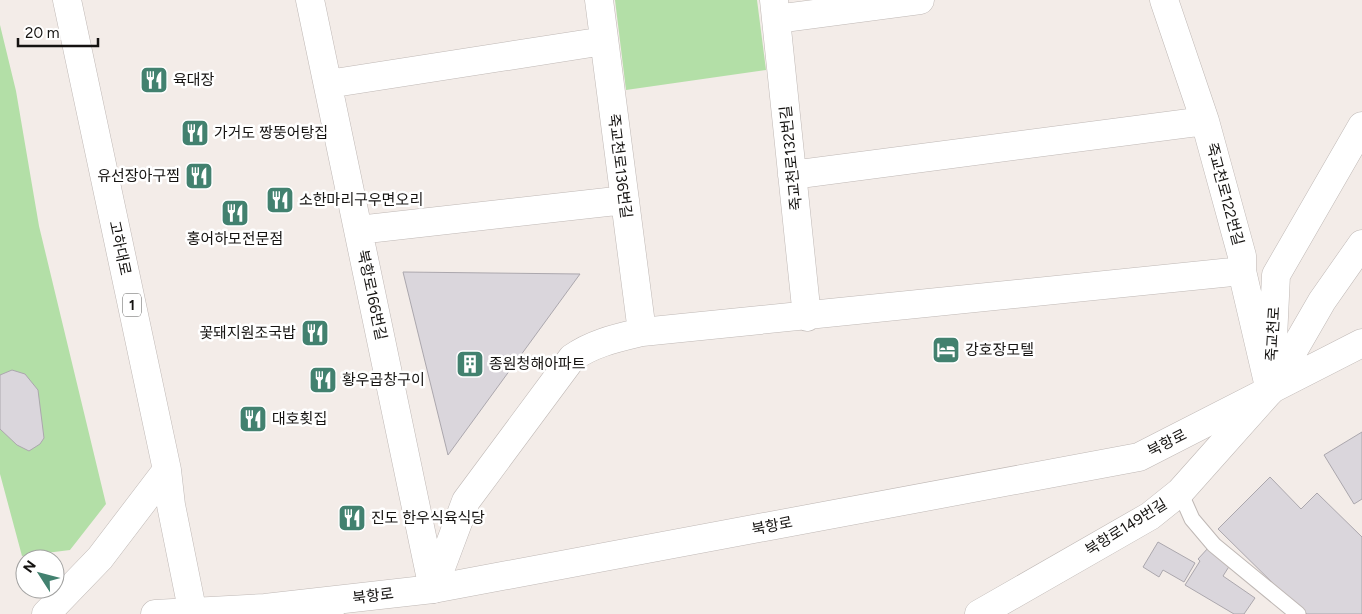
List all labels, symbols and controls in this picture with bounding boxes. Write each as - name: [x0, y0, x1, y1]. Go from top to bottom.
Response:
- scale bar: [18, 15, 98, 47]
- text: 20 m: [25, 24, 59, 42]
- restaurant icon: 육대장: [139, 65, 169, 95]
- place label: 육대장: [173, 71, 215, 89]
- street label: 죽교천로132번길: [777, 105, 805, 211]
- street label: 죽교천로136번길: [605, 112, 635, 220]
- restaurant icon: 가거도 짱뚱어탕집: [180, 118, 210, 148]
- place label: 가거도 짱뚱어탕집: [214, 124, 328, 142]
- street label: 죽교천로122번길: [1203, 141, 1247, 247]
- restaurant icon: 유선장아구찜: [184, 161, 214, 191]
- place label: 유선장아구찜: [97, 167, 180, 185]
- restaurant icon: 소한마리구우면오리: [265, 185, 295, 215]
- place label: 소한마리구우면오리: [299, 191, 423, 209]
- restaurant icon: 홍어하모전문점: [220, 198, 250, 228]
- street label: 고하대로: [105, 219, 135, 277]
- place label: 홍어하모전문점: [187, 230, 283, 248]
- street label: 북항로166번길: [354, 248, 390, 342]
- road number: 1: [123, 294, 141, 316]
- street label: 죽교천로: [1263, 306, 1283, 362]
- restaurant icon: 꽃돼지원조국밥: [300, 318, 330, 348]
- place label: 꽃돼지원조국밥: [199, 324, 296, 342]
- hotel icon: 강호장모텔: [931, 335, 961, 365]
- place label: 강호장모텔: [965, 341, 1034, 359]
- building icon: 종원청해아파트: [455, 349, 485, 379]
- place label: 종원청해아파트: [489, 355, 586, 373]
- restaurant icon: 황우곱창구이: [308, 365, 338, 395]
- place label: 황우곱창구이: [342, 371, 425, 389]
- restaurant icon: 대호횟집: [238, 404, 268, 434]
- place label: 대호횟집: [272, 410, 327, 428]
- street label: 북항로: [1144, 426, 1190, 460]
- street label: 북항로149번길: [1082, 495, 1170, 559]
- restaurant icon: 진도 한우식육식당: [337, 503, 367, 533]
- place label: 진도 한우식육식당: [371, 509, 485, 527]
- street label: 북항로: [750, 513, 794, 539]
- north arrow: [15, 549, 65, 599]
- text: N: [20, 557, 40, 576]
- street label: 북항로: [351, 585, 395, 607]

